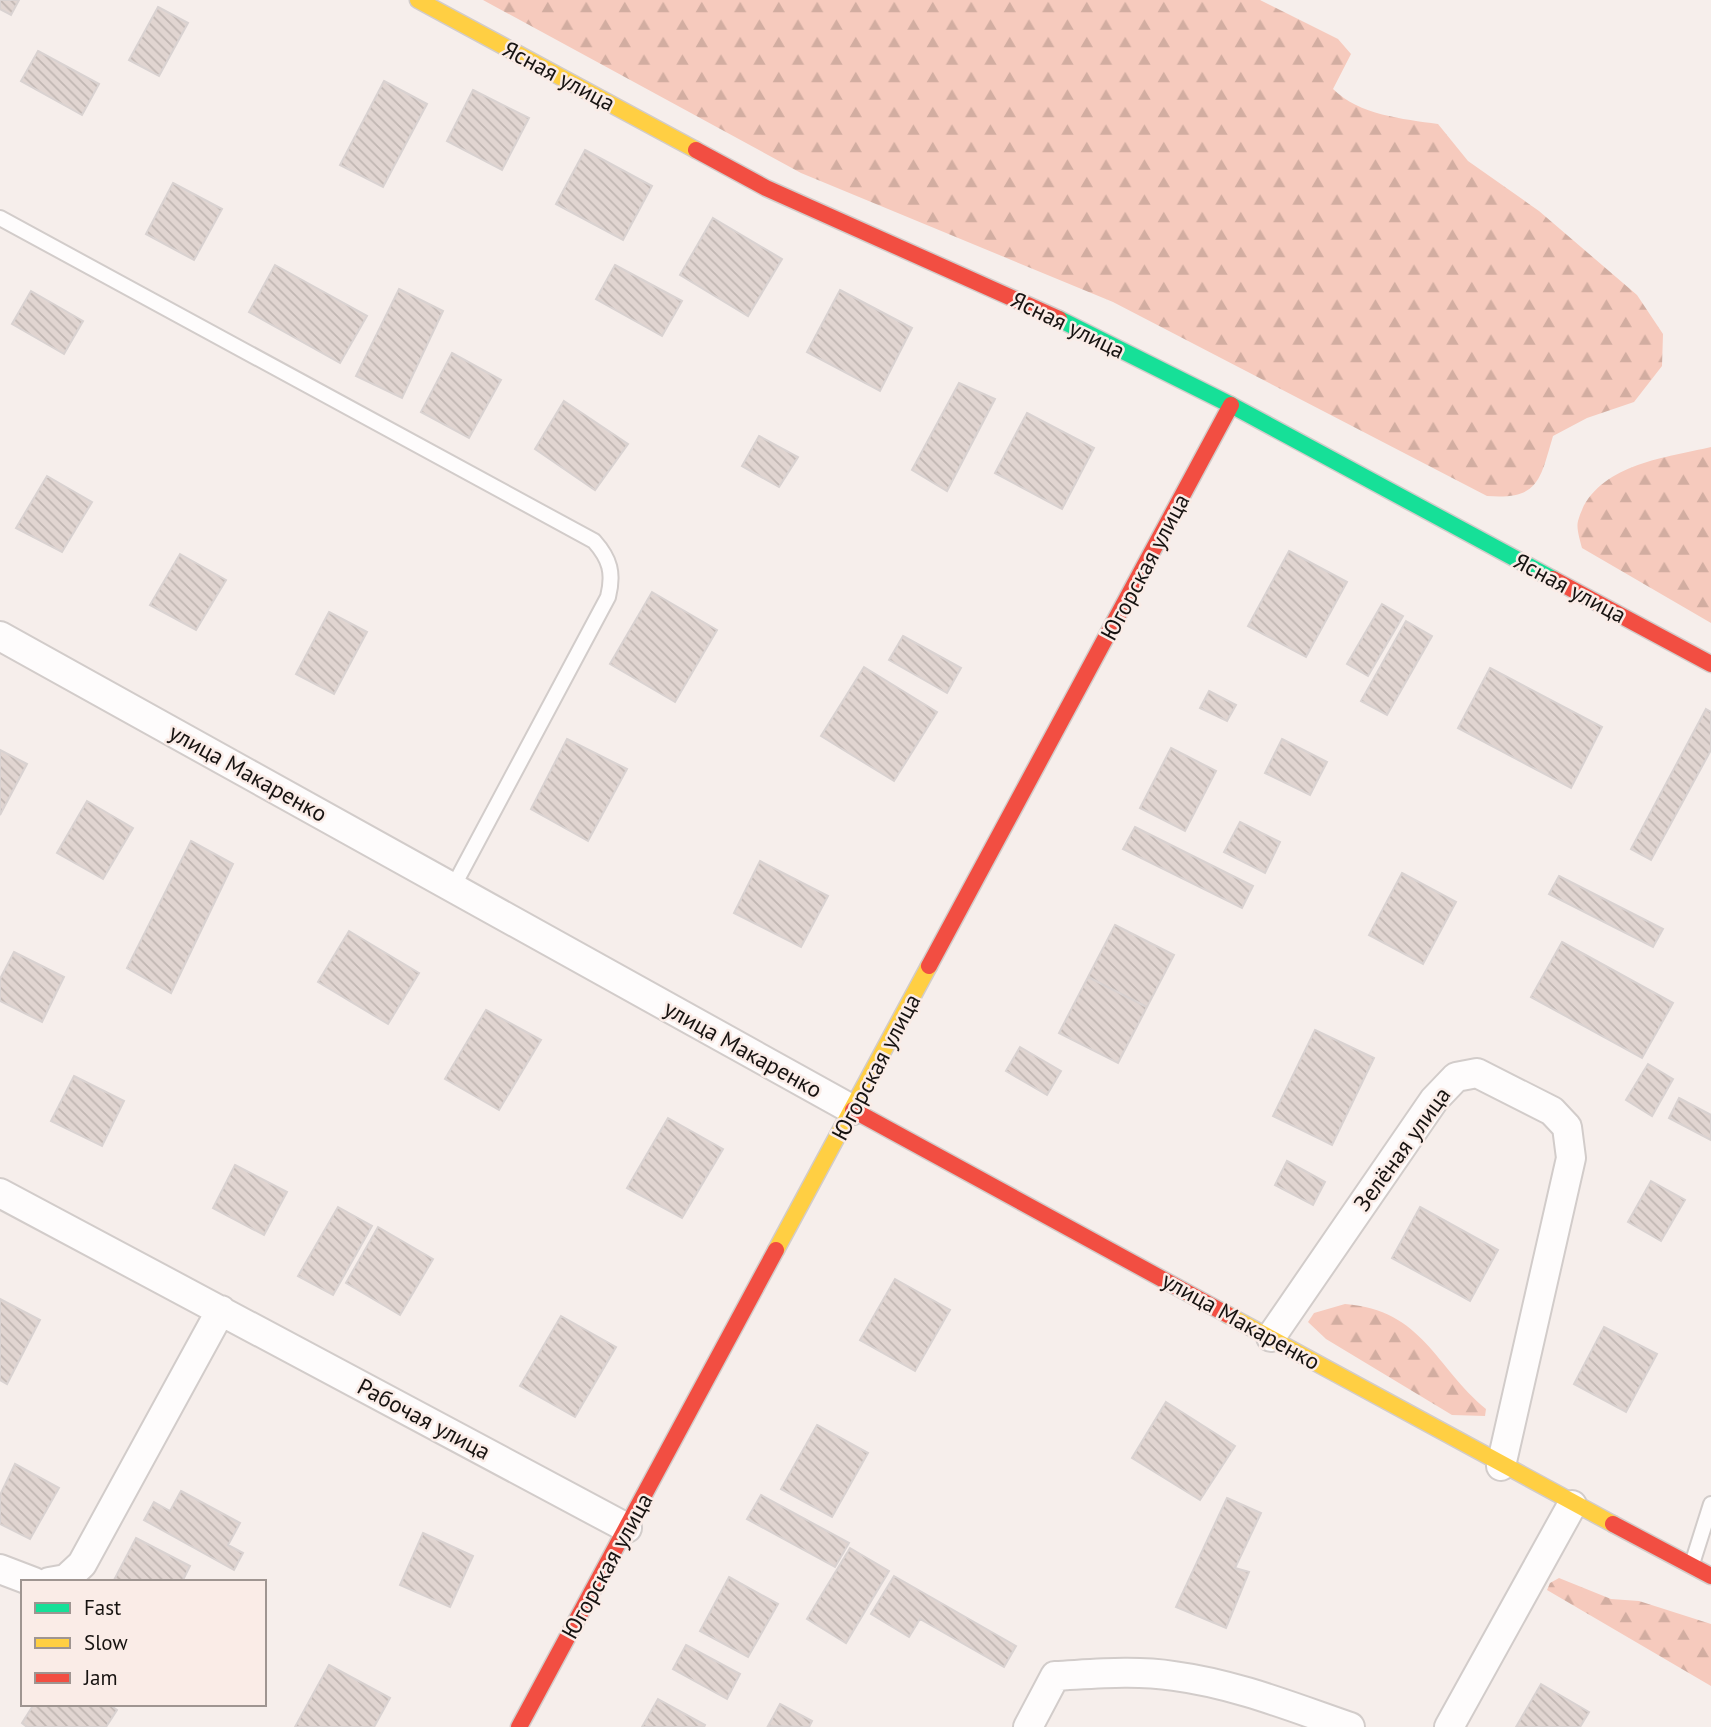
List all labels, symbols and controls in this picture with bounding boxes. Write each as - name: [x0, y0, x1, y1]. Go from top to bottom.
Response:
- street label: Ясная улица: [498, 34, 620, 117]
- street label: Ясная улица: [1007, 285, 1130, 365]
- street label: Югорская улица: [1094, 489, 1195, 645]
- street label: Ясная улица: [1509, 546, 1631, 629]
- street label: улица Макаренко: [164, 717, 332, 828]
- street label: Югорская улица: [825, 989, 926, 1145]
- street label: улица Макаренко: [659, 993, 827, 1104]
- street label: Зелёная улица: [1347, 1081, 1456, 1216]
- street label: улица Макаренко: [1157, 1265, 1325, 1376]
- street label: Рабочая улица: [353, 1371, 496, 1466]
- street label: Югорская улица: [555, 1488, 658, 1644]
- legend: [21, 1580, 266, 1706]
- text: Fast: [84, 1594, 121, 1621]
- text: Slow: [84, 1629, 128, 1656]
- text: Jam: [83, 1664, 118, 1691]

